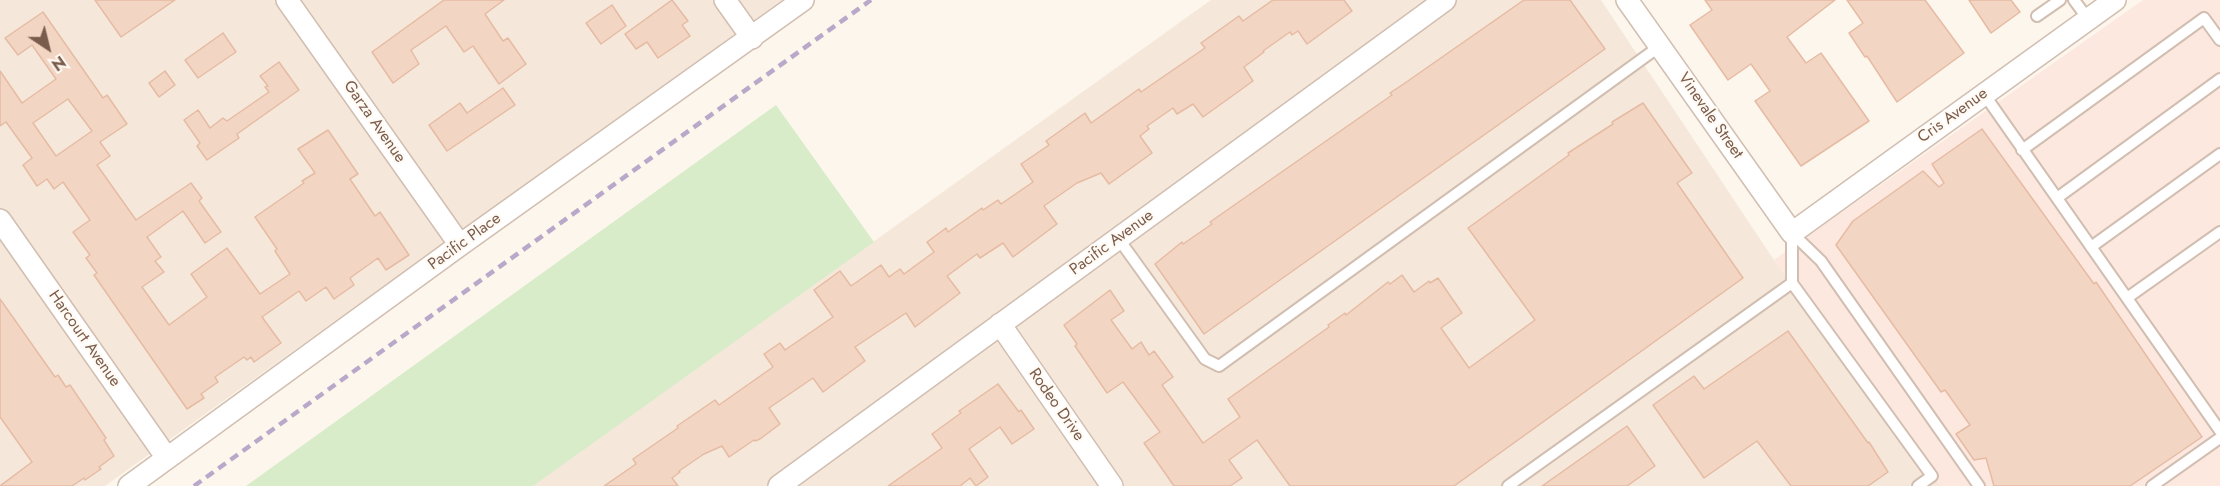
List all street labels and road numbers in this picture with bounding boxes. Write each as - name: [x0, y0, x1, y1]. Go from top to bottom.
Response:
- street label: Vinevale Street: [1673, 69, 1747, 163]
- street label: Garza Avenue: [339, 77, 409, 167]
- street label: Cris Avenue: [1914, 84, 1992, 148]
- street label: Pacific Avenue: [1066, 206, 1158, 280]
- street label: Pacific Place: [425, 209, 505, 275]
- street label: Harcourt Avenue: [44, 287, 124, 391]
- street label: Rodeo Drive: [1024, 365, 1088, 445]

